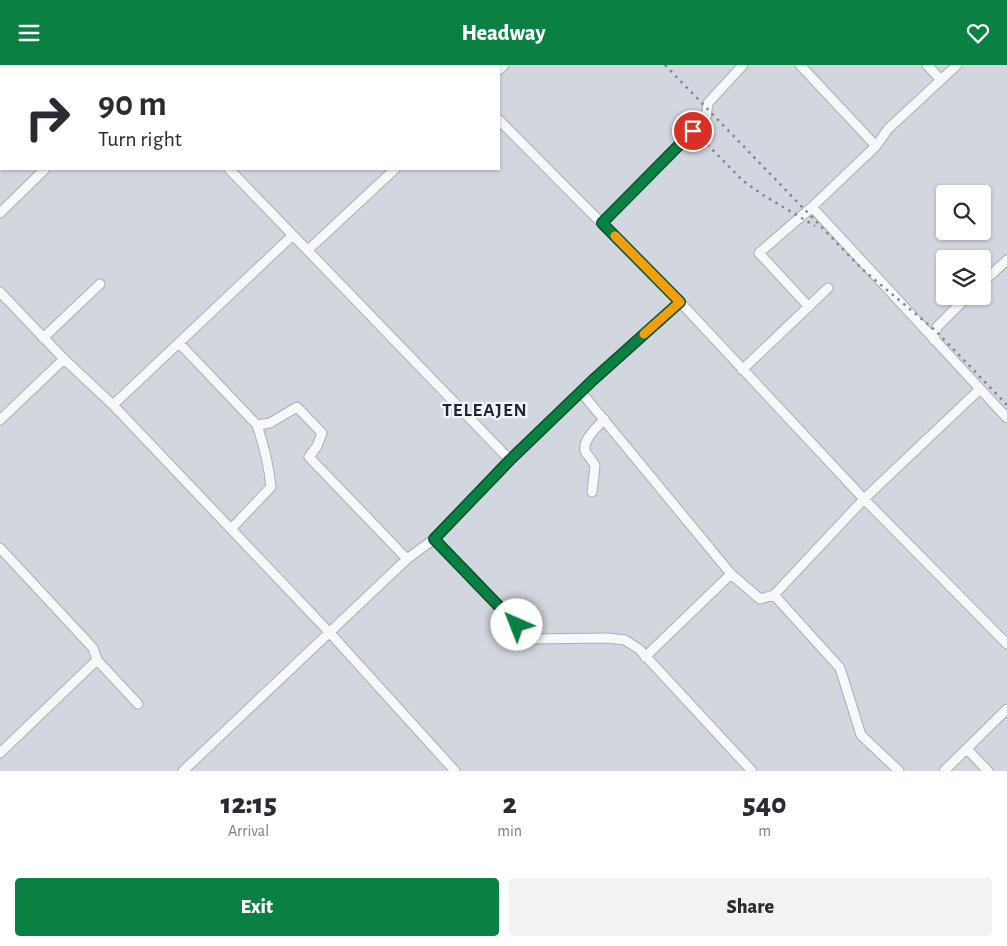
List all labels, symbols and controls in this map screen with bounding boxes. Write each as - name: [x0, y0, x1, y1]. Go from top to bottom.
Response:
- icon: menu: [15, 19, 43, 47]
- icon: heart: [964, 19, 992, 47]
- text: Headway: [461, 22, 546, 44]
- icon: right: [15, 85, 80, 150]
- text: 90 m: [98, 87, 167, 122]
- pin: [672, 110, 714, 152]
- icon: arrive: [679, 117, 707, 145]
- text: Turn right: [98, 128, 182, 150]
- map controls: [936, 185, 991, 305]
- button: search: [936, 185, 991, 240]
- button: layers: [936, 250, 991, 305]
- district label: TELEAJEN: [442, 401, 528, 420]
- position arrow: [490, 598, 542, 650]
- text: 12:15: [220, 789, 277, 819]
- text: 2: [502, 789, 517, 819]
- text: 540: [743, 789, 787, 819]
- text: Arrival: [228, 823, 269, 839]
- text: min: [497, 823, 522, 839]
- text: m: [758, 823, 771, 839]
- button: Exit: [15, 878, 499, 936]
- button: Share: [509, 878, 992, 936]

